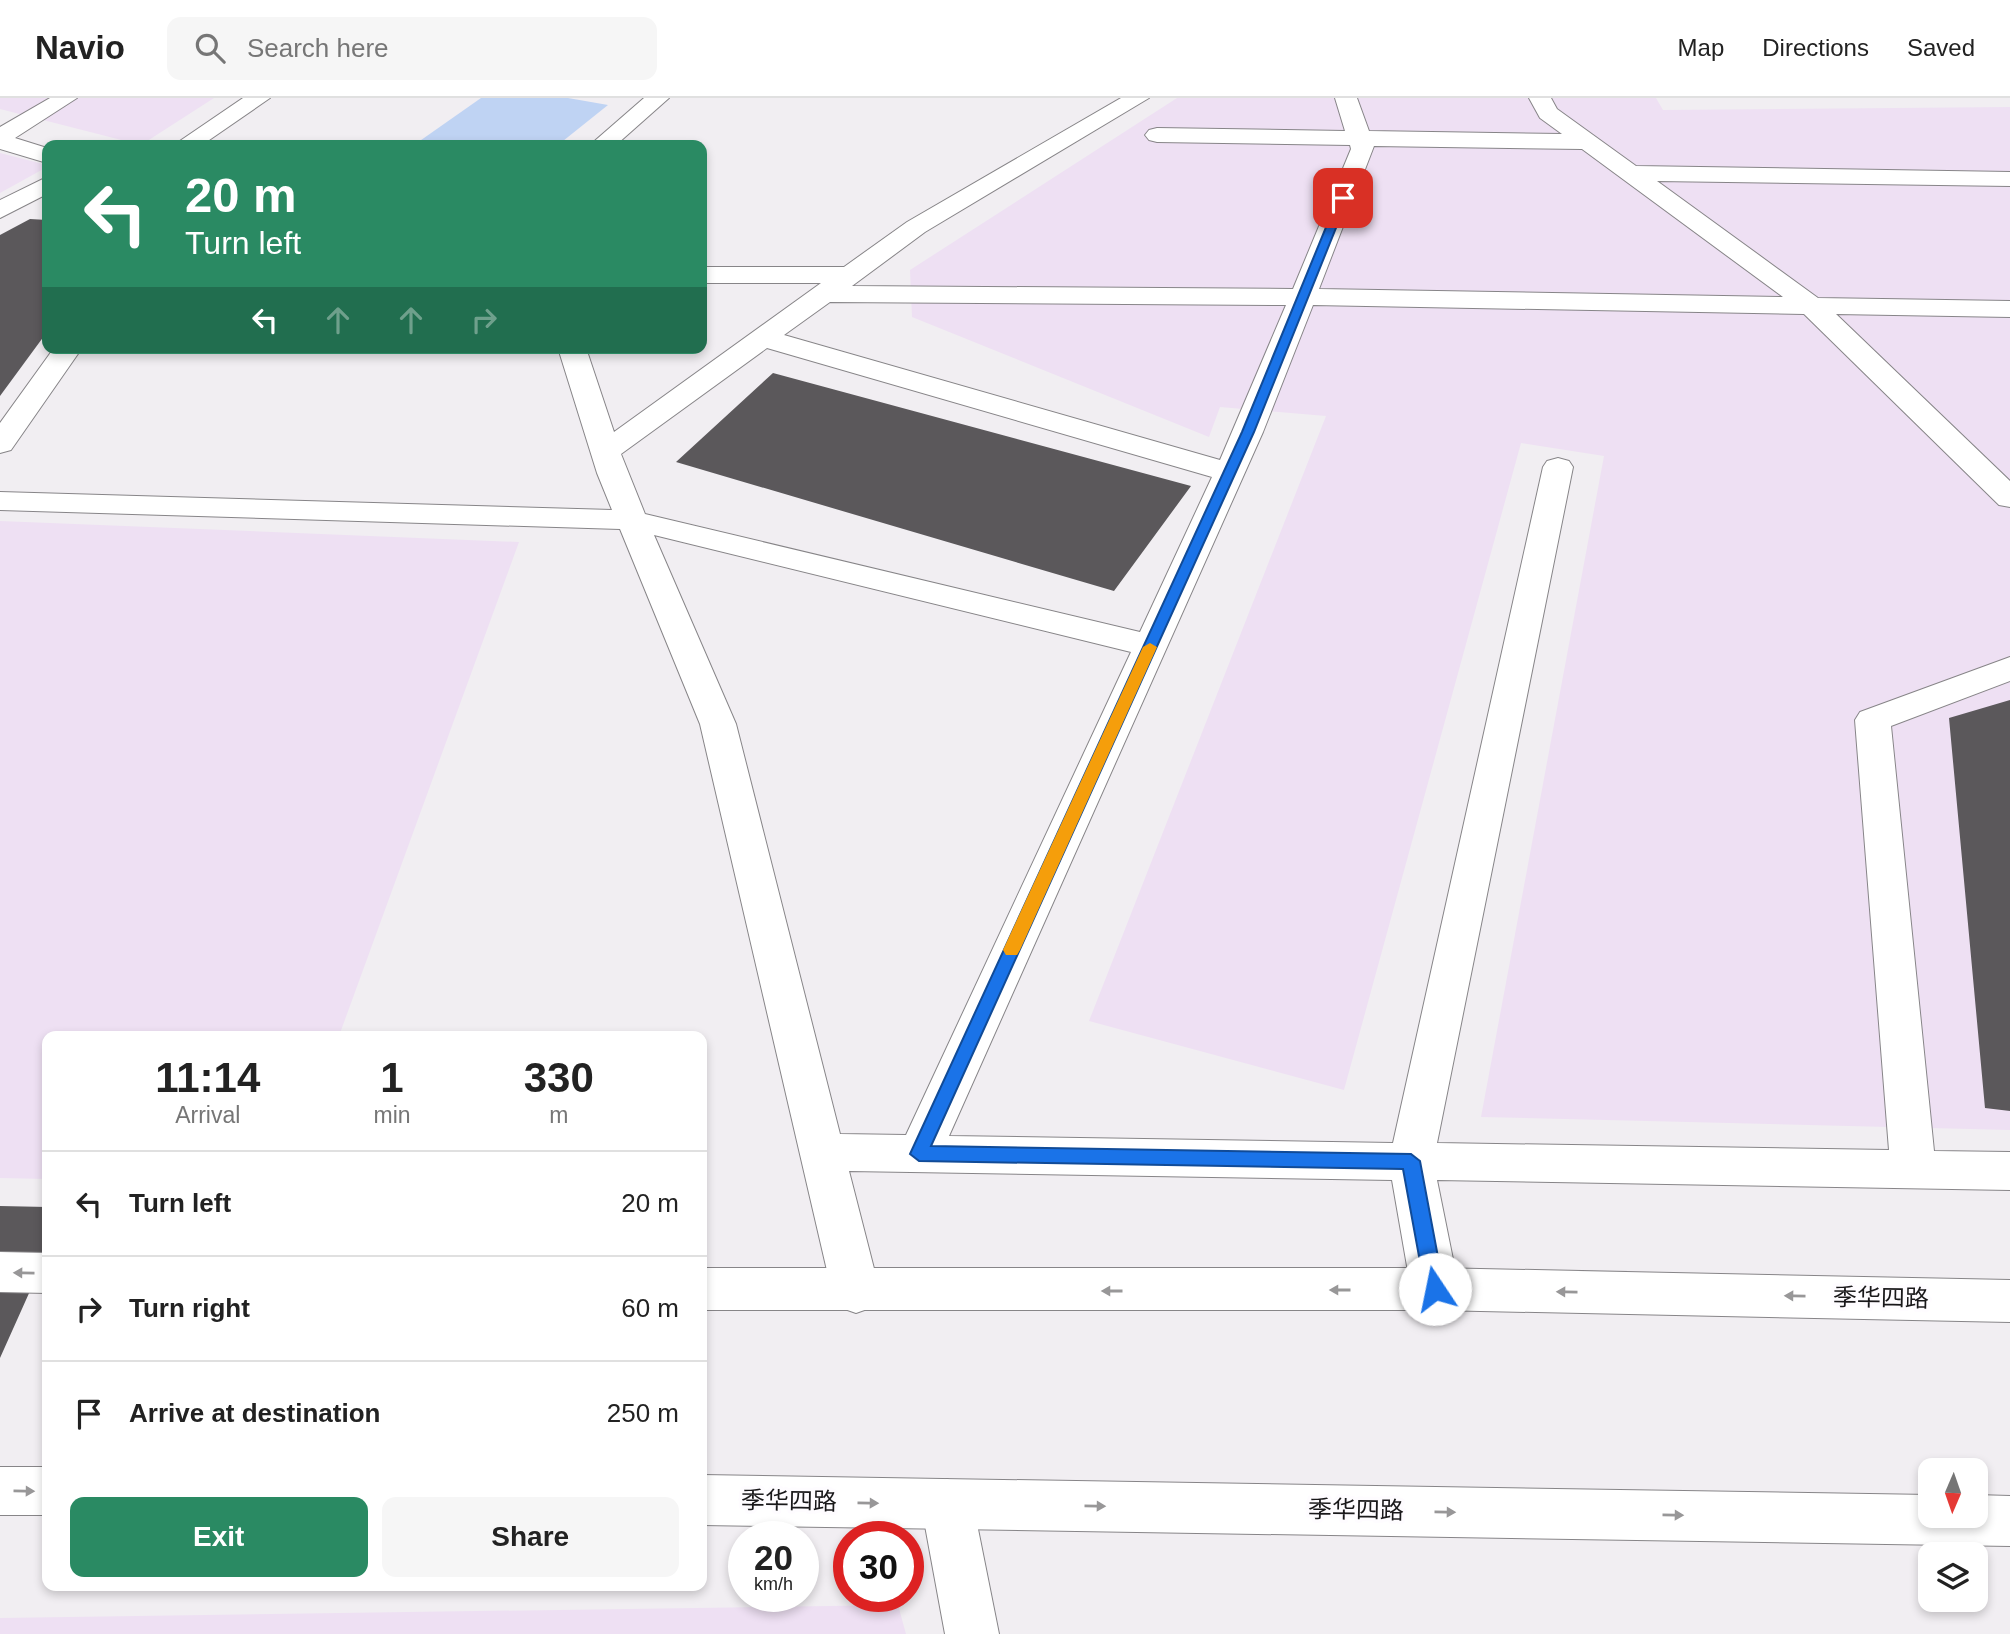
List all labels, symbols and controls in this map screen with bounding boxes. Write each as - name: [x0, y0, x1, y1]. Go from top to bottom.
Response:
- search box: [167, 17, 657, 80]
- text: Navio: [35, 29, 125, 66]
- icon: search: [191, 29, 229, 67]
- text: Search here: [247, 33, 389, 63]
- text: Map: [1678, 34, 1724, 61]
- text: Directions: [1762, 34, 1869, 61]
- text: Saved: [1907, 34, 1975, 61]
- icon: left: [70, 168, 161, 259]
- text: 20 m: [185, 168, 297, 222]
- pin: [1313, 168, 1373, 228]
- icon: arrive: [1324, 179, 1362, 217]
- text: Turn left: [185, 225, 301, 261]
- icon: left: [246, 301, 284, 339]
- icon: ahead: [319, 301, 357, 339]
- icon: ahead: [392, 301, 430, 339]
- icon: right: [465, 301, 503, 339]
- text: 11:14: [155, 1054, 260, 1101]
- text: 1: [380, 1054, 404, 1101]
- text: 330: [524, 1054, 594, 1101]
- text: Arrival: [175, 1102, 240, 1128]
- text: min: [373, 1102, 411, 1128]
- text: m: [549, 1102, 568, 1128]
- icon: left: [70, 1185, 108, 1223]
- text: Turn left: [129, 1188, 231, 1218]
- text: 20 m: [621, 1188, 679, 1218]
- position arrow: [1398, 1252, 1472, 1326]
- one-way arrow: [12, 1267, 34, 1279]
- street label: 季华四路: [1833, 1283, 1929, 1312]
- one-way arrow: [1329, 1284, 1351, 1296]
- one-way arrow: [1101, 1285, 1123, 1296]
- one-way arrow: [1556, 1286, 1578, 1298]
- icon: right: [70, 1290, 108, 1328]
- one-way arrow: [1784, 1291, 1806, 1302]
- text: Turn right: [129, 1293, 250, 1323]
- text: 60 m: [621, 1293, 679, 1323]
- icon: arrive: [70, 1395, 108, 1433]
- text: Arrive at destination: [129, 1398, 380, 1428]
- text: 250 m: [607, 1398, 679, 1428]
- north arrow: [1918, 1458, 1988, 1528]
- map controls: [1918, 1458, 1988, 1612]
- one-way arrow: [13, 1485, 35, 1497]
- street label: 季华四路: [741, 1486, 837, 1515]
- street label: 季华四路: [1308, 1495, 1404, 1524]
- button: Exit: [70, 1497, 368, 1577]
- button: Share: [382, 1497, 679, 1577]
- one-way arrow: [857, 1497, 879, 1508]
- one-way arrow: [1085, 1500, 1107, 1512]
- one-way arrow: [1435, 1506, 1457, 1518]
- one-way arrow: [1662, 1510, 1684, 1521]
- speed limit sign: 30: [833, 1521, 924, 1612]
- text: 20: [754, 1538, 793, 1577]
- button: layers: [1918, 1542, 1988, 1612]
- text: km/h: [754, 1574, 793, 1594]

